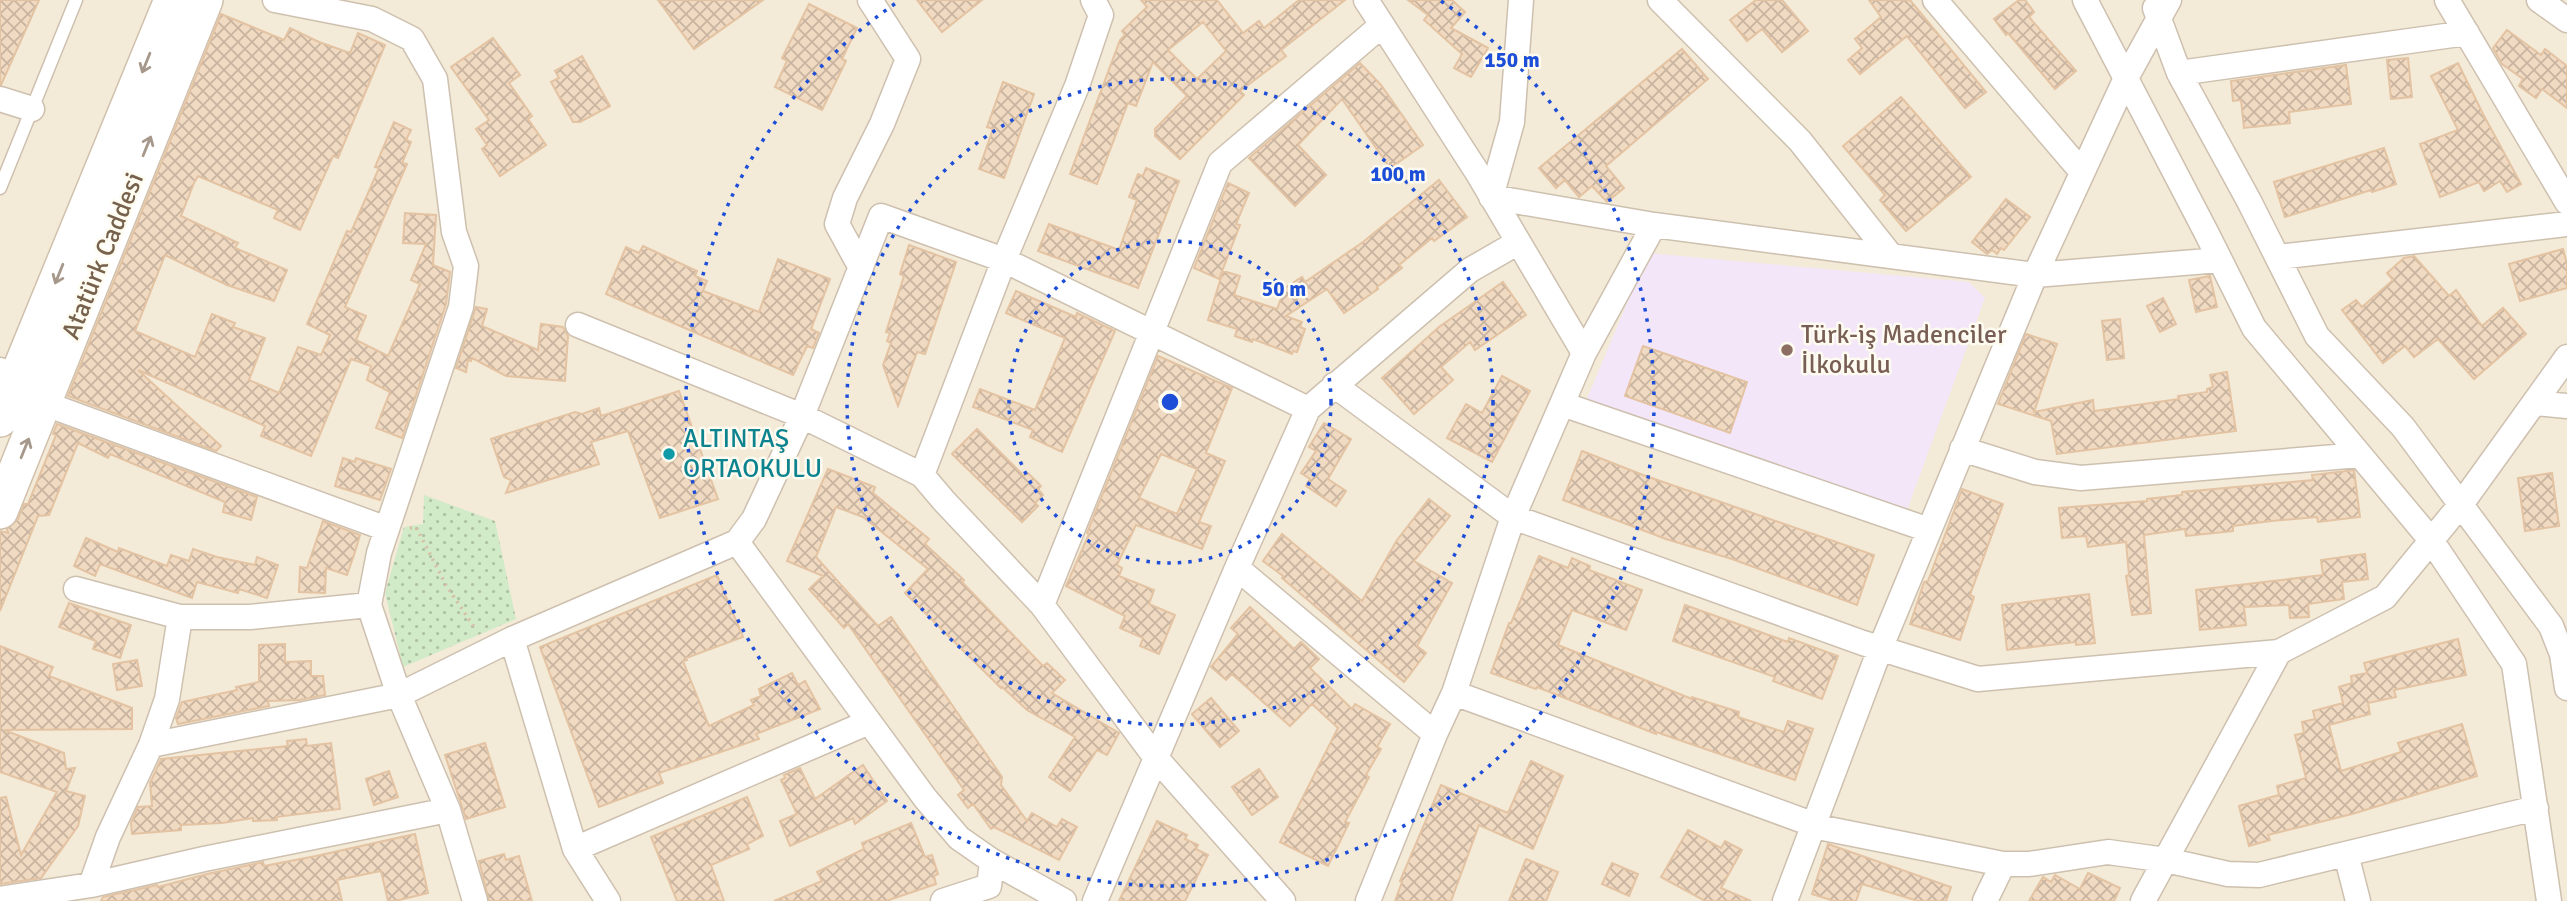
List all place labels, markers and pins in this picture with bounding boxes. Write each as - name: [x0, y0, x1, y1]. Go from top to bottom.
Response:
- place label: Türk-iş Madenciler İlkokulu: [1801, 319, 2007, 381]
- marker: Türk-iş Madenciler İlkokulu: [1779, 342, 1795, 358]
- centre of rings: [1158, 390, 1182, 414]
- place label: ALTINTAŞ ORTAOKULU: [683, 423, 822, 485]
- marker: ALTINTAŞ ORTAOKULU: [661, 446, 677, 462]

